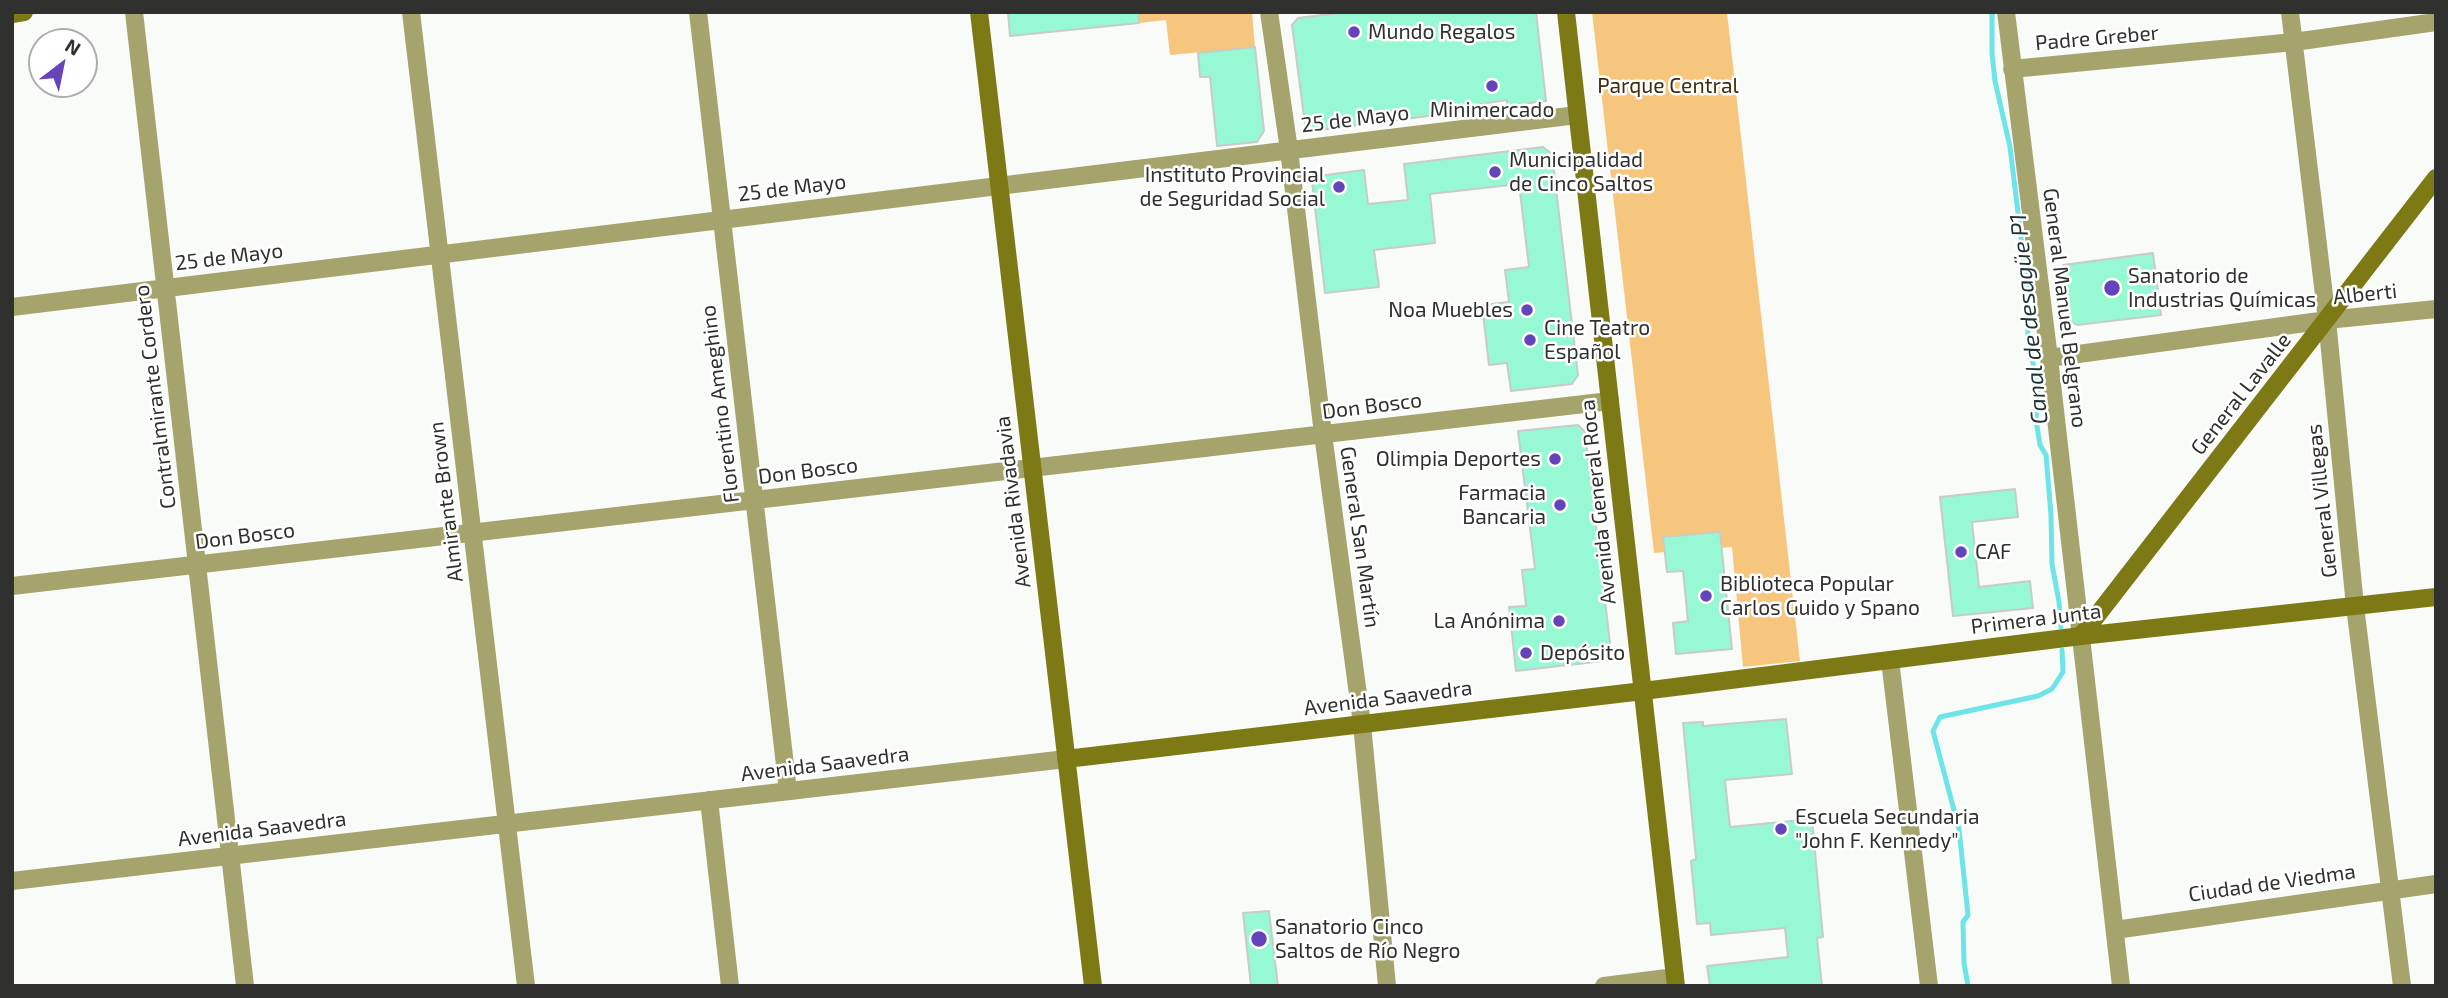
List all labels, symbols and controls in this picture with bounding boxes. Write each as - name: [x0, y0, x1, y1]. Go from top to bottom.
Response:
- place label: Mundo Regalos: [1368, 19, 1515, 45]
- street label: Padre Greber: [2034, 20, 2160, 56]
- marker: Mundo Regalos: [1346, 24, 1362, 40]
- north arrow: [28, 28, 98, 98]
- text: N: [61, 33, 85, 60]
- park label: Parque Central: [1597, 73, 1739, 99]
- marker: Minimercado: [1484, 78, 1500, 94]
- place label: Minimercado: [1430, 97, 1554, 123]
- street label: 25 de Mayo: [1300, 100, 1410, 138]
- place label: Municipalidad de Cinco Saltos: [1509, 147, 1653, 197]
- place label: Instituto Provincial de Seguridad Social: [1139, 162, 1325, 212]
- marker: Municipalidad de Cinco Saltos: [1487, 164, 1503, 180]
- street label: 25 de Mayo: [737, 169, 847, 207]
- marker: Instituto Provincial de Seguridad Social: [1331, 179, 1347, 195]
- street label: General Manuel Belgrano: [2038, 187, 2092, 429]
- water label: Canal de desagüe P1: [2004, 212, 2054, 426]
- street label: 25 de Mayo: [174, 238, 284, 276]
- place label: Sanatorio de Industrias Químicas: [2128, 263, 2316, 313]
- marker: Sanatorio de Industrias Químicas: [2102, 278, 2122, 298]
- street label: Alberti: [2332, 278, 2398, 310]
- street label: Contralmirante Cordero: [129, 284, 181, 510]
- place label: Noa Muebles: [1388, 297, 1513, 323]
- marker: Noa Muebles: [1519, 302, 1535, 318]
- street label: Florentino Ameghino: [695, 304, 745, 504]
- place label: Cine Teatro Español: [1544, 315, 1650, 365]
- street label: General Lavalle: [2186, 328, 2296, 460]
- marker: Cine Teatro Español: [1522, 332, 1538, 348]
- street label: Don Bosco: [1321, 387, 1423, 425]
- street label: Avenida General Roca: [1575, 398, 1621, 606]
- street label: Avenida Rivadavia: [990, 415, 1036, 589]
- street label: Almirante Brown: [424, 420, 468, 584]
- street label: General Villegas: [2301, 423, 2343, 579]
- street label: General San Martín: [1335, 445, 1385, 629]
- place label: Olimpia Deportes: [1376, 446, 1541, 472]
- marker: Olimpia Deportes: [1547, 451, 1563, 467]
- street label: Don Bosco: [757, 452, 859, 490]
- place label: Farmacia Bancaria: [1458, 480, 1546, 530]
- marker: Farmacia Bancaria: [1552, 497, 1568, 513]
- street label: Don Bosco: [194, 517, 296, 555]
- place label: CAF: [1975, 539, 2011, 565]
- marker: CAF: [1953, 544, 1969, 560]
- place label: Biblioteca Popular Carlos Guido y Spano: [1720, 571, 1920, 621]
- marker: Biblioteca Popular Carlos Guido y Spano: [1698, 588, 1714, 604]
- street label: Primera Junta: [1969, 599, 2103, 639]
- place label: La Anónima: [1433, 608, 1545, 634]
- marker: La Anónima: [1551, 613, 1567, 629]
- place label: Depósito: [1540, 640, 1625, 666]
- marker: Depósito: [1518, 645, 1534, 661]
- street label: Avenida Saavedra: [1302, 675, 1474, 721]
- street label: Avenida Saavedra: [739, 741, 911, 787]
- place label: Escuela Secundaria "John F. Kennedy": [1795, 804, 1980, 854]
- street label: Avenida Saavedra: [176, 806, 348, 852]
- marker: Escuela Secundaria "John F. Kennedy": [1773, 821, 1789, 837]
- street label: Ciudad de Viedma: [2187, 859, 2357, 907]
- place label: Sanatorio Cinco Saltos de Río Negro: [1275, 914, 1460, 964]
- marker: Sanatorio Cinco Saltos de Río Negro: [1249, 929, 1269, 949]

